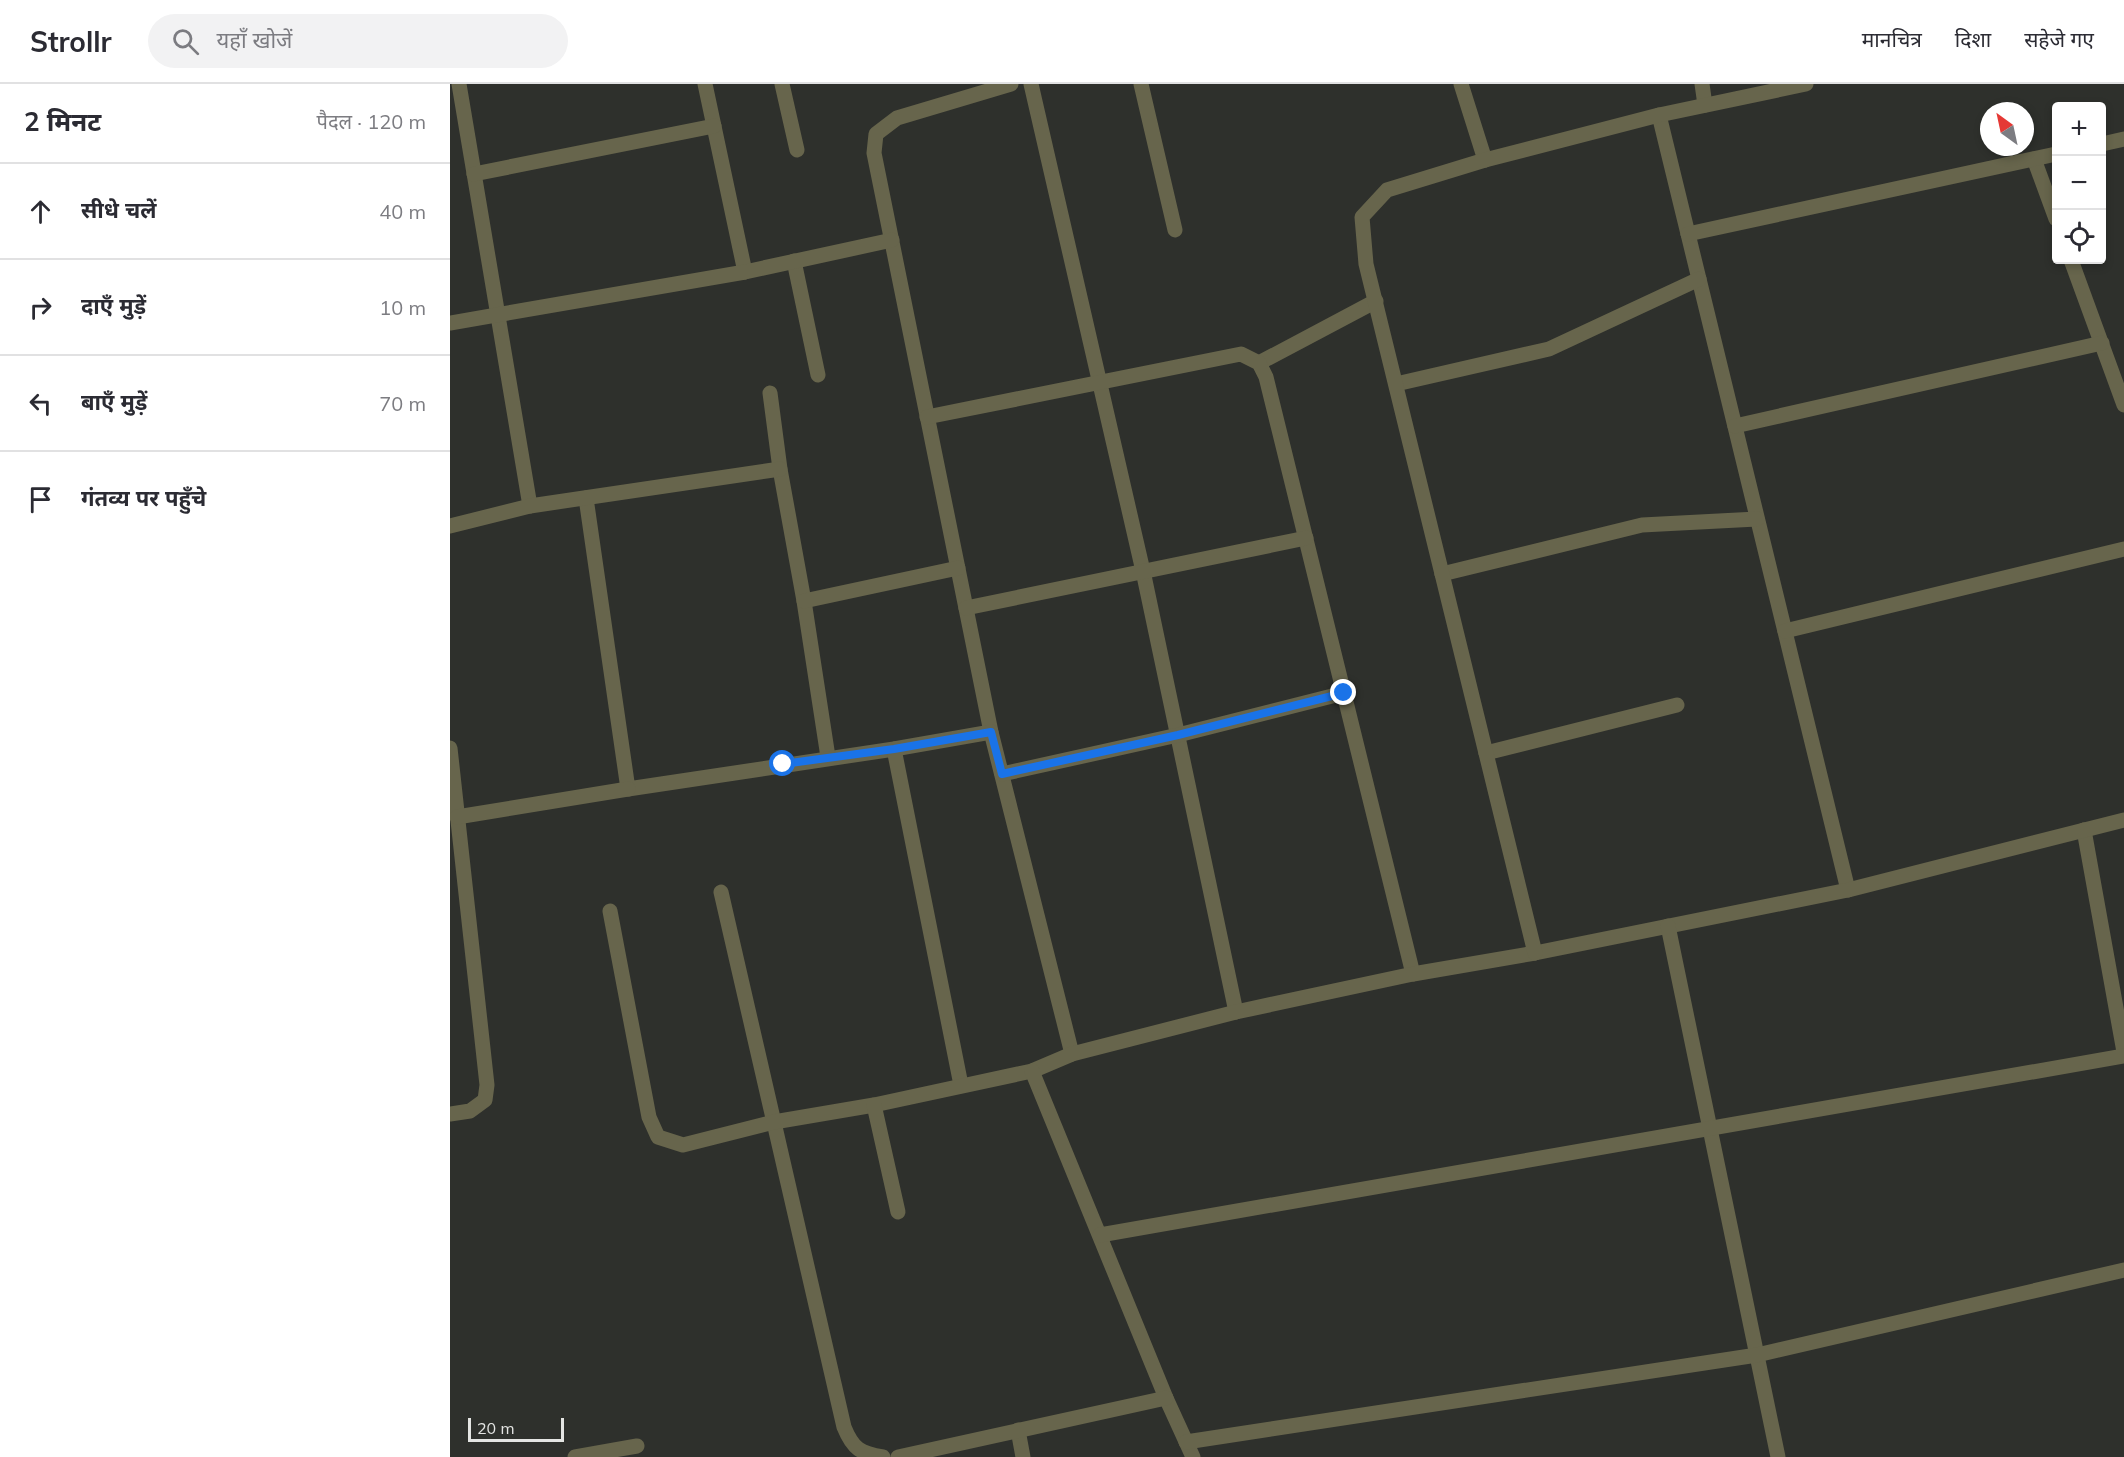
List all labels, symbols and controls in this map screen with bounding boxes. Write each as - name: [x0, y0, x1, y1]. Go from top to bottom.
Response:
- search box: [148, 14, 568, 68]
- text: Strollr: [30, 24, 112, 59]
- icon: search: [169, 25, 202, 58]
- text: यहाँ खोजें: [217, 26, 292, 54]
- text: मानचित्र: [1862, 26, 1922, 52]
- text: दिशा: [1955, 26, 1991, 52]
- text: सहेजे गए: [2024, 26, 2094, 52]
- north arrow: [1980, 102, 2034, 156]
- map controls: [2052, 102, 2106, 264]
- button: +: [2052, 102, 2106, 156]
- text: 2 मिनट: [24, 105, 101, 138]
- text: पैदल · 120 m: [317, 109, 426, 134]
- button: −: [2052, 156, 2106, 210]
- icon: ahead: [24, 195, 57, 228]
- text: सीधे चलें: [81, 196, 156, 224]
- text: 40 m: [379, 199, 426, 224]
- button: locate: [2052, 210, 2106, 264]
- icon: right: [24, 291, 57, 324]
- text: दाएँ मुड़ें: [81, 292, 146, 320]
- text: 10 m: [379, 295, 426, 320]
- icon: left: [24, 387, 57, 420]
- text: बाएँ मुड़ें: [81, 388, 147, 416]
- text: 70 m: [379, 391, 426, 416]
- icon: arrive: [24, 483, 57, 516]
- text: गंतव्य पर पहुँचे: [81, 484, 206, 512]
- route end: [1330, 679, 1356, 705]
- route start: [769, 750, 795, 776]
- scale bar: [468, 1415, 564, 1442]
- text: 20 m: [477, 1418, 514, 1438]

